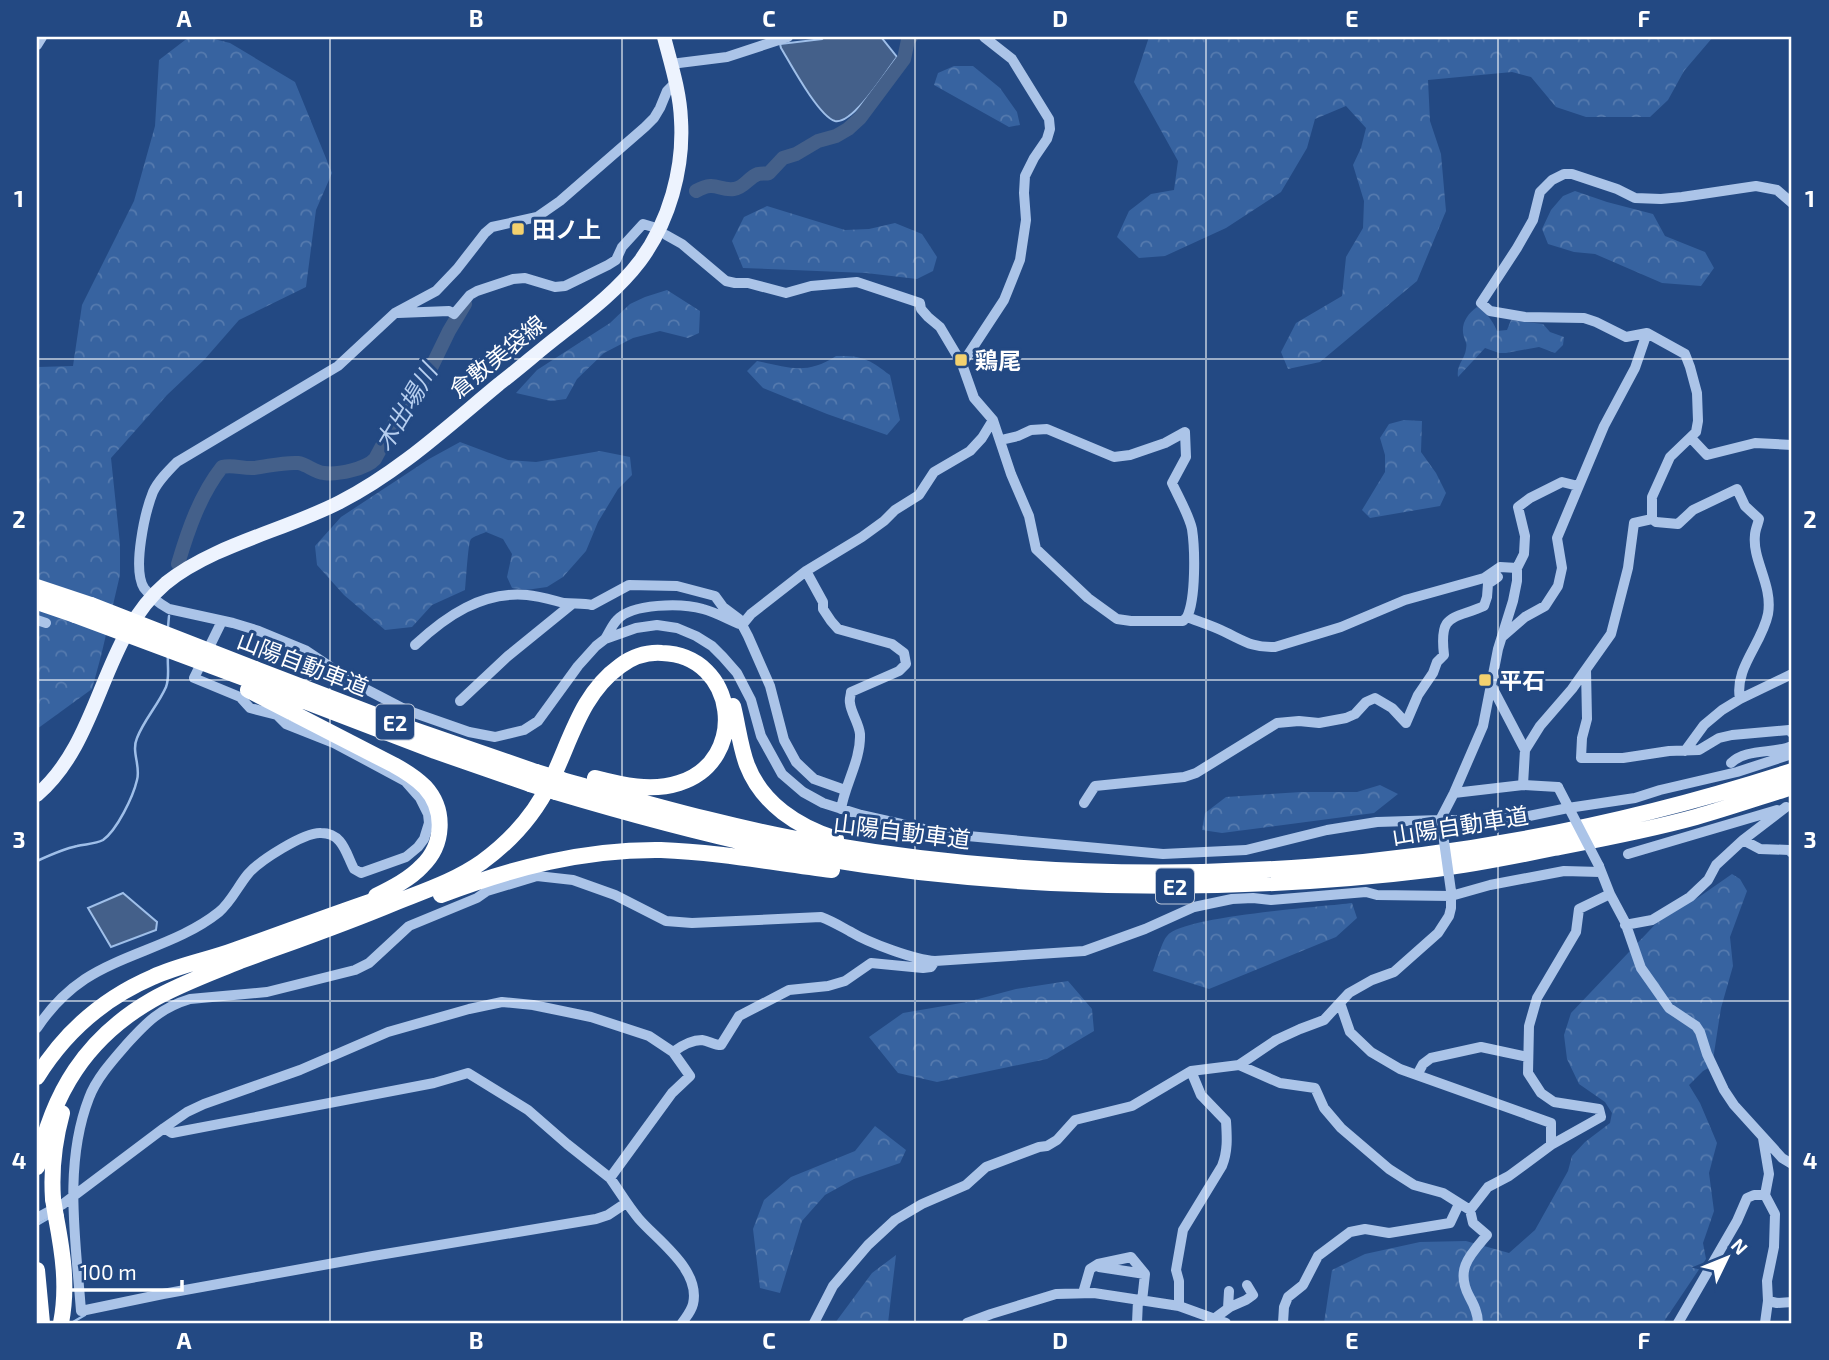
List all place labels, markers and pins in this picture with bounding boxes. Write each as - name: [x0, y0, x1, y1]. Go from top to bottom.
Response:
- place label: 田ノ上: [532, 215, 601, 243]
- marker: 田ノ上: [510, 221, 526, 237]
- place label: 鶏尾: [975, 346, 1021, 374]
- marker: 鶏尾: [953, 352, 969, 368]
- place label: 平石: [1499, 666, 1545, 694]
- marker: 平石: [1477, 672, 1493, 688]

